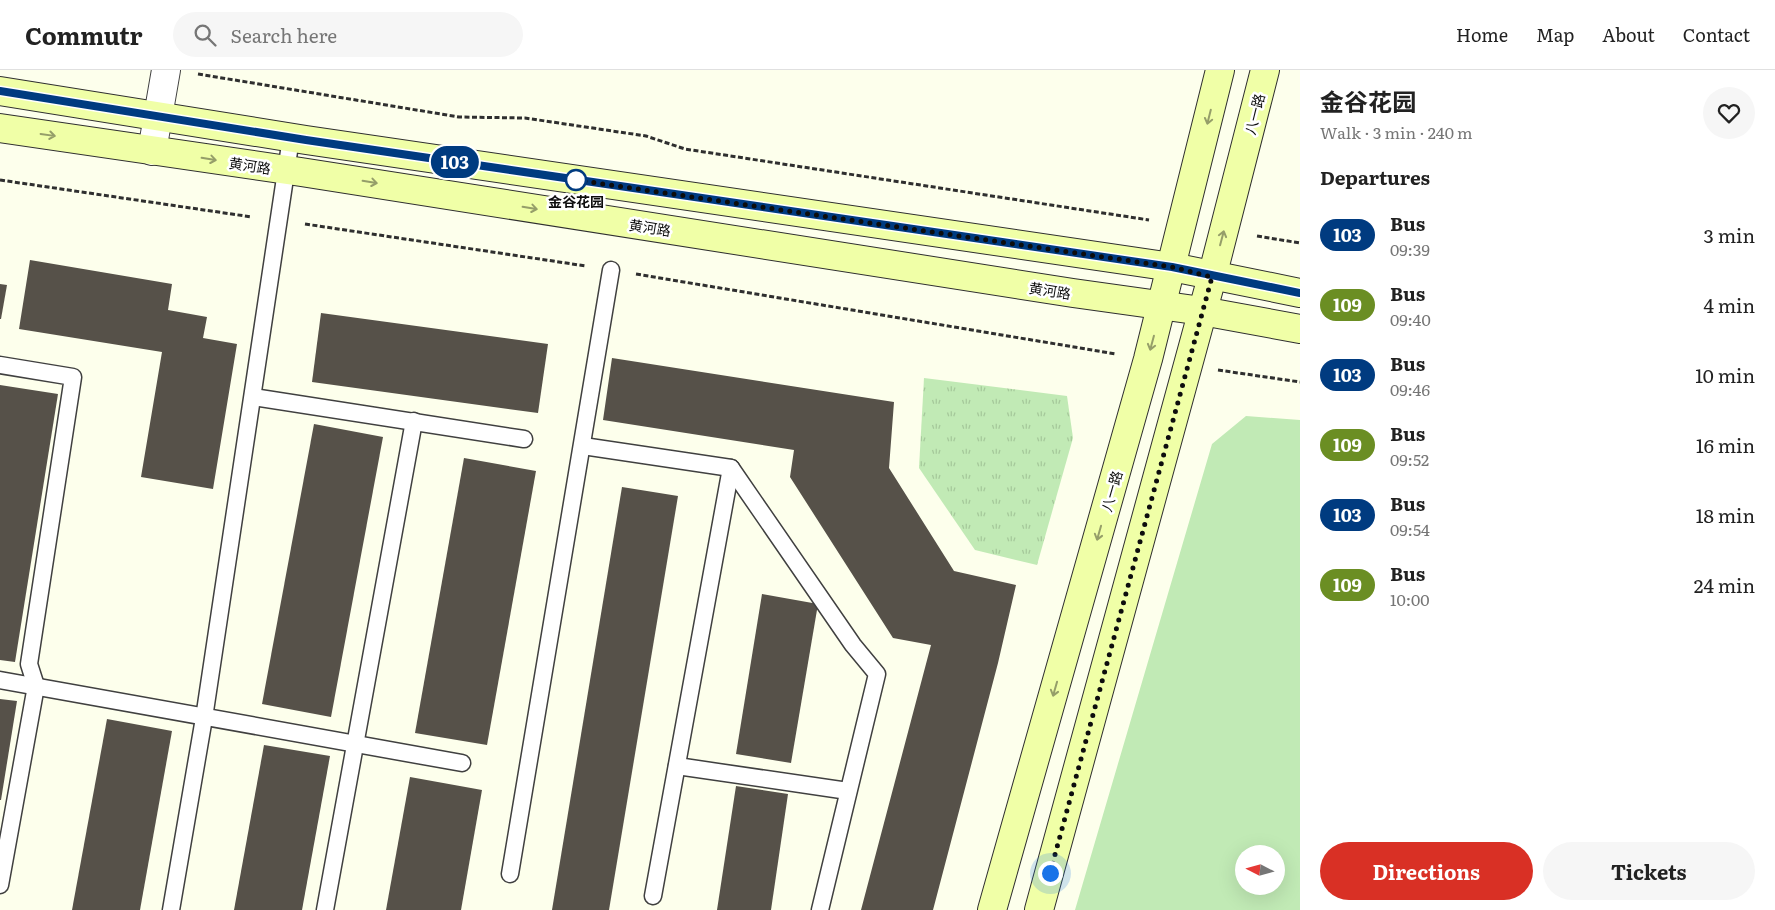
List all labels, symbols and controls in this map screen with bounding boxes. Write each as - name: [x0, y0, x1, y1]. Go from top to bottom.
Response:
- search box: [173, 12, 523, 57]
- text: Commutr: [25, 17, 143, 52]
- icon: search: [191, 21, 219, 49]
- text: Search here: [231, 21, 337, 49]
- text: Home: [1456, 21, 1508, 48]
- text: Map: [1536, 21, 1574, 48]
- text: About: [1602, 21, 1655, 48]
- text: Contact: [1683, 21, 1750, 48]
- text: 金谷花园: [1320, 83, 1416, 118]
- button: heart: [1703, 87, 1755, 139]
- street label: 八一路: [1239, 91, 1269, 137]
- one-way arrow: [1204, 109, 1213, 125]
- text: Walk · 3 min · 240 m: [1320, 120, 1473, 144]
- one-way arrow: [40, 130, 56, 140]
- line badge: 103: [426, 146, 484, 178]
- text: 103: [441, 148, 469, 175]
- street label: 黄河路: [228, 152, 272, 178]
- one-way arrow: [201, 154, 217, 164]
- text: Departures: [1320, 163, 1430, 191]
- marker: 金谷花园: [565, 169, 587, 191]
- one-way arrow: [361, 178, 377, 188]
- place label: 金谷花园: [548, 191, 604, 211]
- one-way arrow: [522, 203, 538, 213]
- text: Bus: [1390, 209, 1425, 237]
- street label: 黄河路: [628, 214, 672, 240]
- text: 103: [1333, 221, 1362, 248]
- text: 3 min: [1704, 221, 1755, 249]
- one-way arrow: [1218, 231, 1227, 247]
- text: 09:39: [1390, 237, 1430, 261]
- street label: 黄河路: [1028, 277, 1072, 303]
- text: Bus: [1390, 279, 1425, 307]
- text: 109: [1333, 291, 1362, 318]
- text: 4 min: [1703, 291, 1755, 319]
- text: 09:40: [1390, 307, 1431, 331]
- one-way arrow: [1147, 334, 1157, 350]
- text: Bus: [1390, 349, 1425, 377]
- text: 103: [1333, 361, 1362, 388]
- text: 10 min: [1695, 361, 1755, 389]
- text: 09:46: [1390, 377, 1430, 401]
- text: Bus: [1390, 419, 1425, 447]
- text: 109: [1333, 431, 1362, 458]
- text: 16 min: [1696, 431, 1755, 459]
- text: 09:52: [1390, 447, 1429, 471]
- street label: 八一路: [1096, 468, 1126, 514]
- text: Bus: [1390, 489, 1425, 517]
- text: 103: [1333, 501, 1362, 528]
- text: 18 min: [1696, 501, 1755, 529]
- text: 09:54: [1390, 517, 1430, 541]
- one-way arrow: [1093, 525, 1103, 541]
- text: Bus: [1390, 559, 1425, 587]
- text: 109: [1333, 571, 1362, 598]
- text: 24 min: [1694, 571, 1755, 599]
- text: 10:00: [1390, 587, 1430, 611]
- one-way arrow: [1049, 681, 1059, 697]
- button: Directions: [1320, 842, 1533, 900]
- button: Tickets: [1543, 842, 1755, 900]
- north arrow: [1235, 845, 1285, 895]
- map controls: [1235, 845, 1285, 895]
- your location: [1038, 861, 1063, 886]

